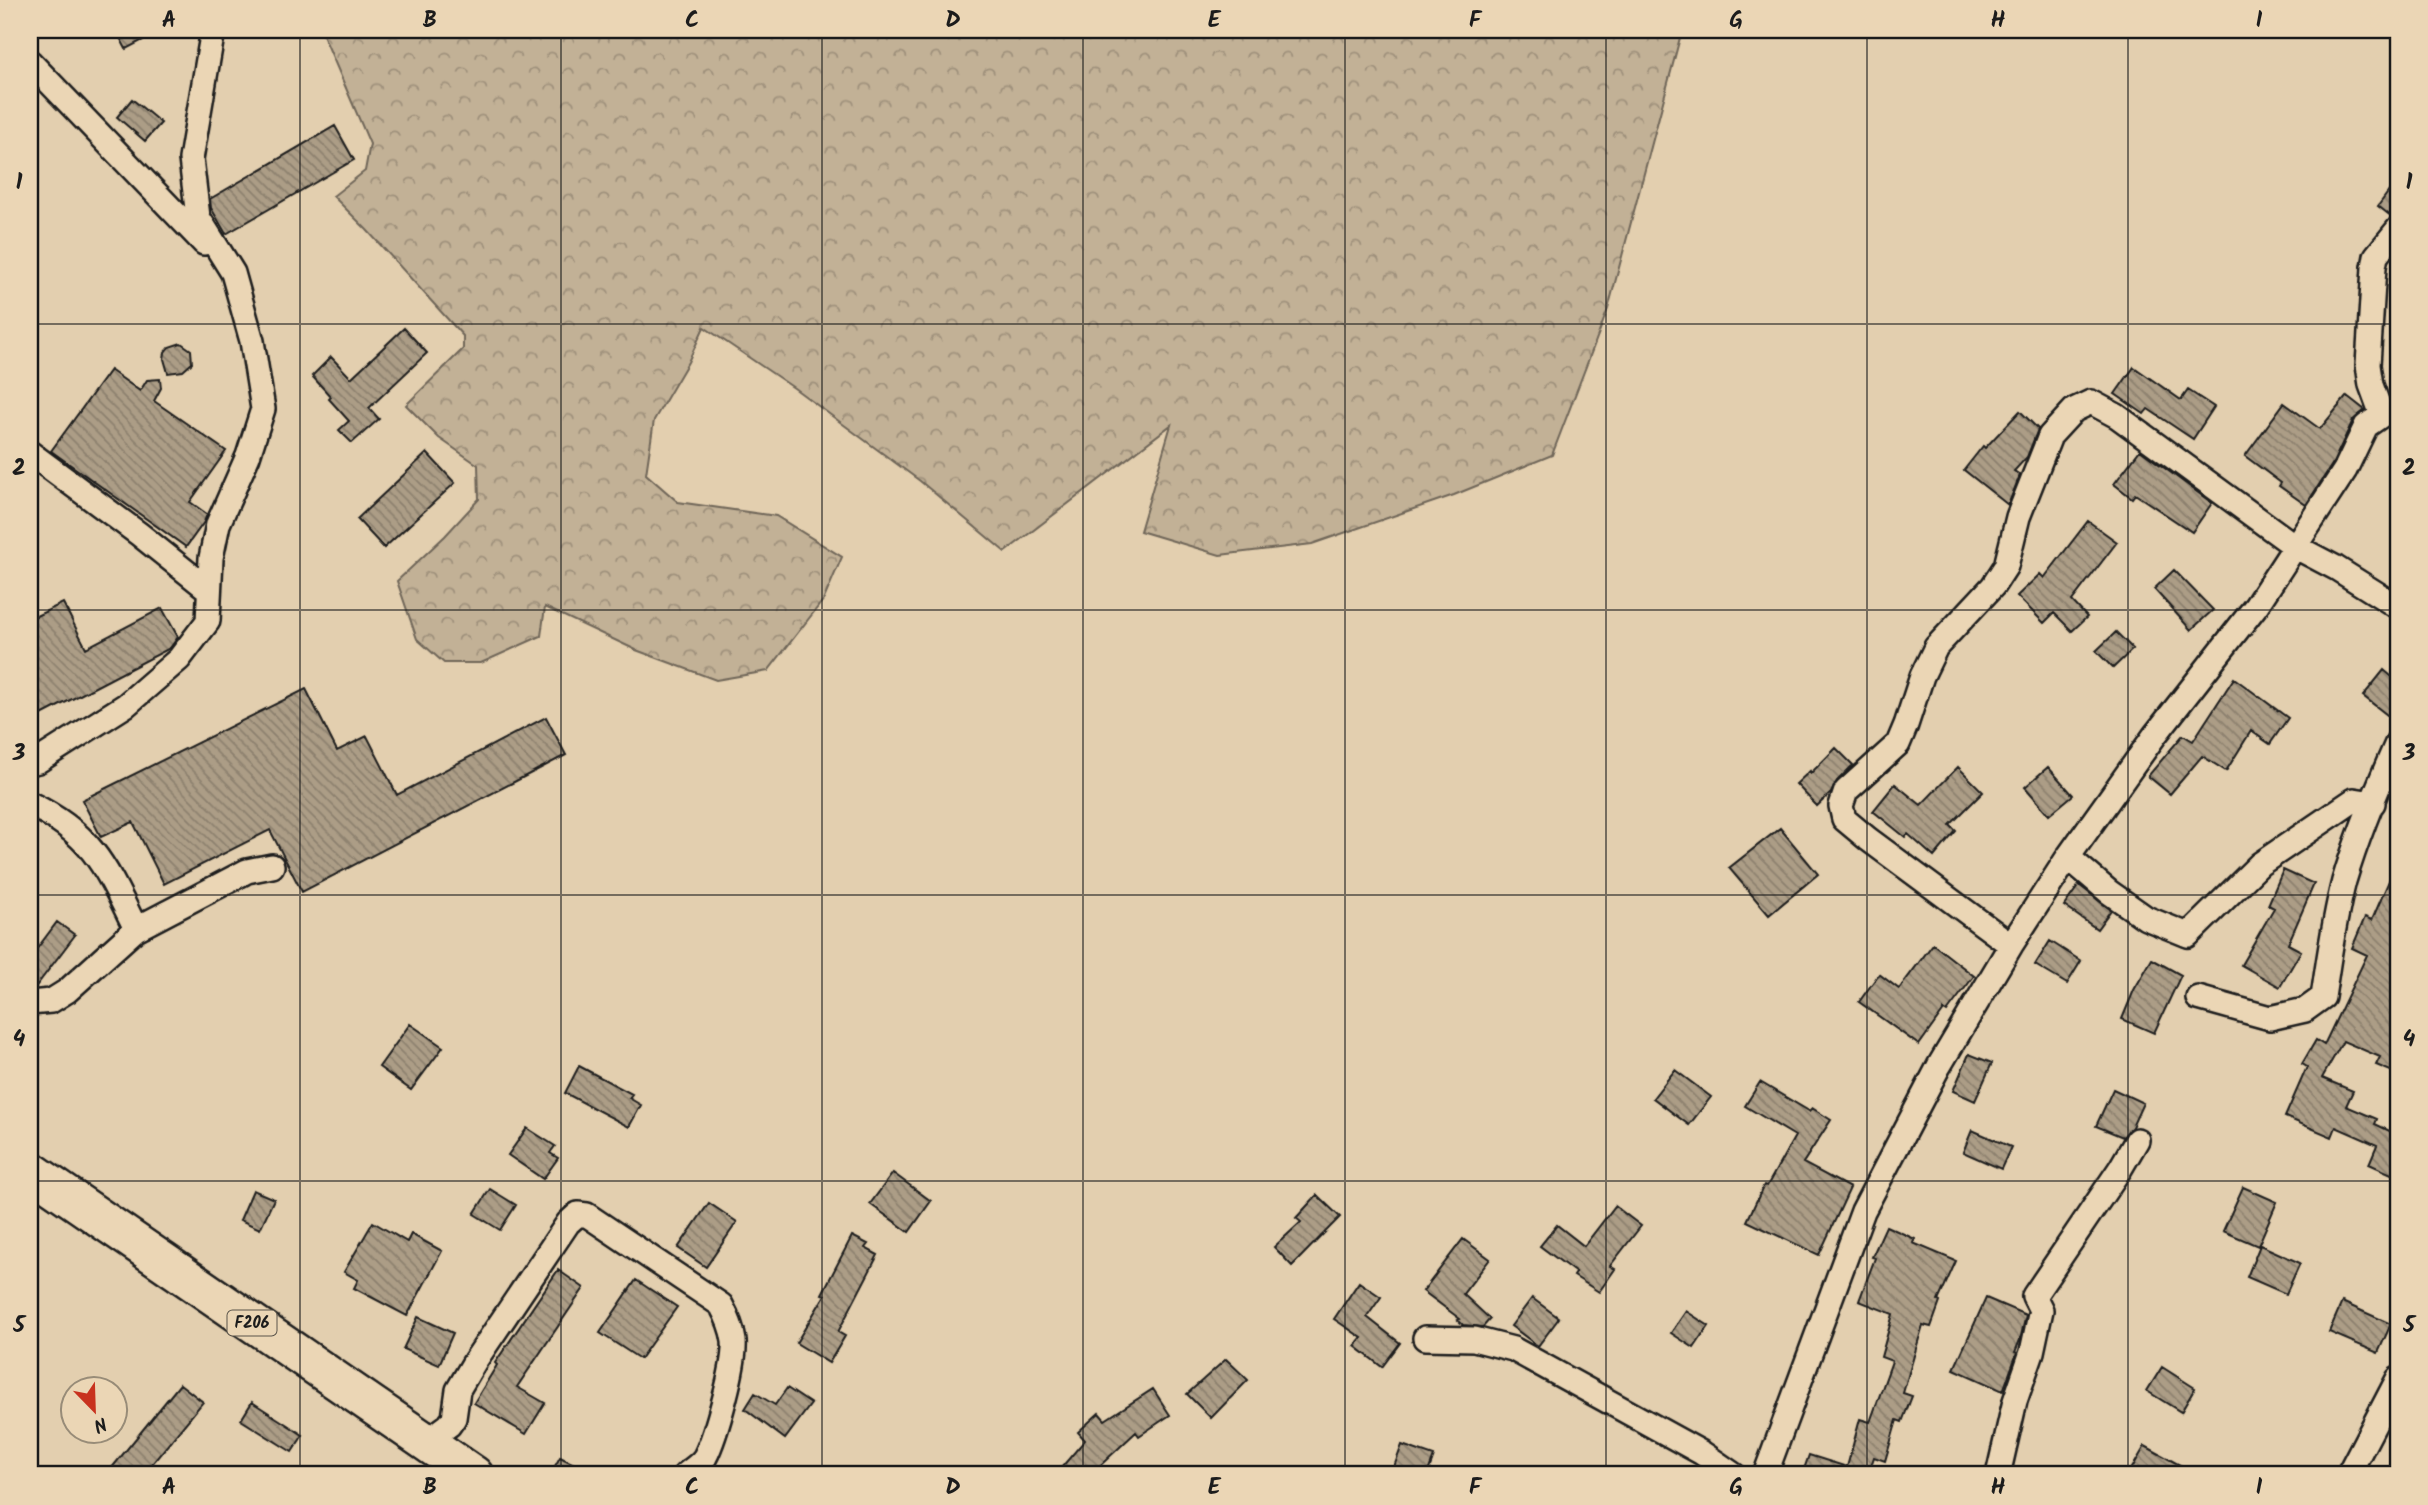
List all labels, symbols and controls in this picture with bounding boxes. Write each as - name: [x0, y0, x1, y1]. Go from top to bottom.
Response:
- text: A: [162, 3, 176, 39]
- text: B: [423, 3, 437, 39]
- text: C: [685, 3, 699, 39]
- text: D: [945, 3, 961, 39]
- text: E: [1208, 3, 1222, 39]
- text: F: [1469, 3, 1483, 39]
- text: G: [1729, 3, 1743, 39]
- text: H: [1991, 3, 2006, 39]
- text: I: [2255, 3, 2263, 39]
- text: 1: [16, 165, 23, 201]
- text: 1: [2406, 165, 2413, 201]
- text: 2: [12, 451, 26, 487]
- text: 2: [2402, 451, 2416, 487]
- text: 3: [12, 736, 26, 772]
- text: 3: [2402, 736, 2416, 772]
- text: 4: [13, 1022, 26, 1058]
- text: 4: [2403, 1022, 2416, 1058]
- text: 5: [12, 1308, 27, 1344]
- text: 5: [2402, 1308, 2417, 1344]
- road number: F206: [228, 1310, 276, 1336]
- north arrow: [60, 1376, 130, 1446]
- text: N: [88, 1408, 111, 1440]
- text: A: [162, 1470, 176, 1505]
- text: B: [423, 1470, 437, 1505]
- text: C: [685, 1470, 699, 1505]
- text: D: [945, 1470, 961, 1505]
- text: E: [1208, 1470, 1222, 1505]
- text: F: [1469, 1470, 1483, 1505]
- text: G: [1729, 1470, 1743, 1505]
- text: H: [1991, 1470, 2006, 1505]
- text: I: [2255, 1470, 2263, 1505]

